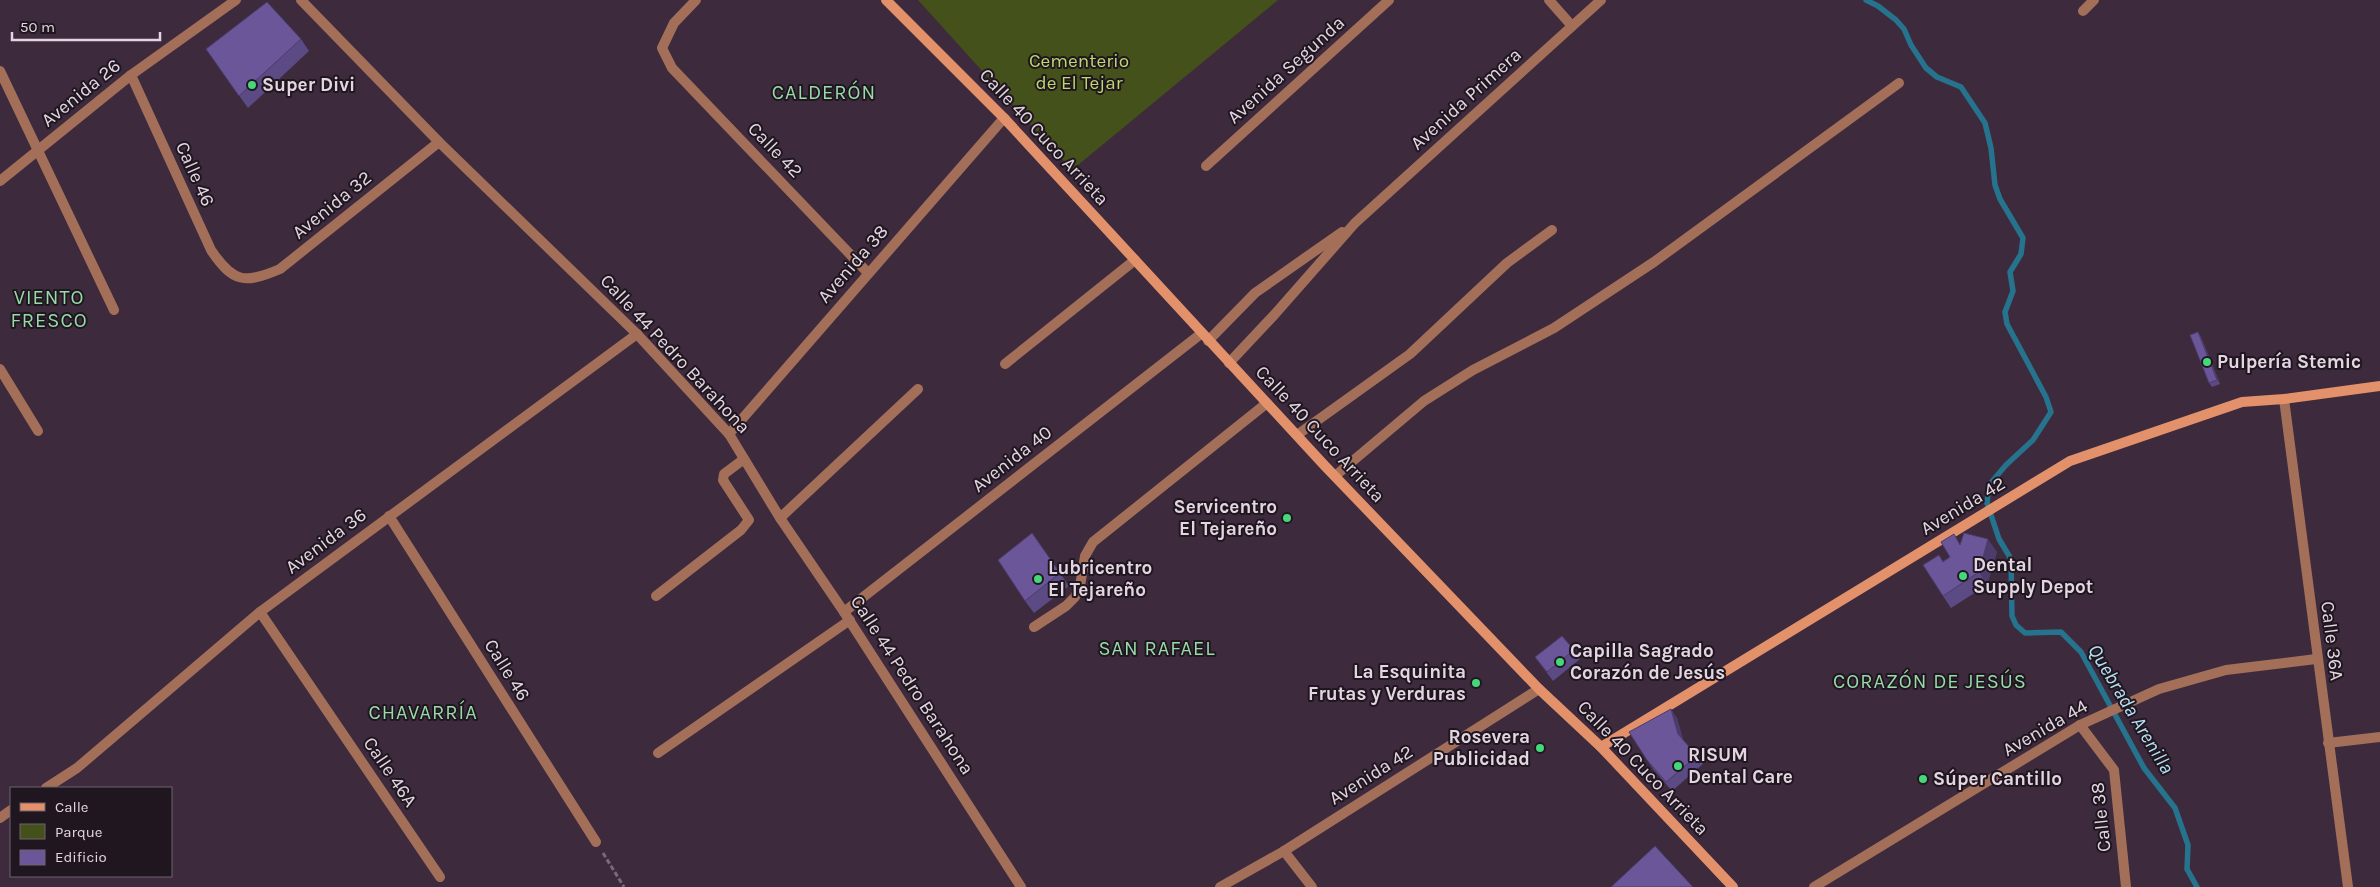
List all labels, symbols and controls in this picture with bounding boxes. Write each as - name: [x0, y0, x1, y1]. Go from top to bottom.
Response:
- scale bar: [12, 10, 160, 42]
- street label: Avenida Segunda: [1223, 12, 1349, 128]
- text: 50 m: [20, 18, 55, 36]
- street label: Avenida Primera: [1406, 44, 1526, 154]
- park label: Cementerio de El Tejar: [1029, 50, 1129, 94]
- street label: Avenida 26: [37, 55, 125, 131]
- street label: Calle 40 Cuco Arrieta: [975, 64, 1113, 210]
- place label: Super Divi: [262, 74, 355, 96]
- marker: Super Divi: [246, 79, 258, 91]
- district label: CALDERÓN: [772, 80, 876, 104]
- street label: Calle 42: [743, 118, 807, 182]
- street label: Calle 46: [171, 138, 219, 210]
- street label: Avenida 32: [288, 166, 376, 244]
- street label: Avenida 38: [813, 221, 893, 307]
- street label: Calle 44 Pedro Barahona: [596, 270, 754, 438]
- district label: VIENTO FRESCO: [10, 286, 88, 332]
- place label: Pulpería Stemic: [2217, 351, 2361, 373]
- marker: Pulpería Stemic: [2201, 356, 2213, 368]
- street label: Calle 40 Cuco Arrieta: [1251, 361, 1389, 507]
- street label: Avenida 40: [968, 421, 1056, 497]
- street label: Avenida 42: [1917, 472, 2009, 540]
- place label: Servicentro El Tejareño: [1174, 496, 1277, 540]
- street label: Avenida 36: [281, 504, 371, 578]
- marker: Servicentro El Tejareño: [1281, 512, 1293, 524]
- place label: Dental Supply Depot: [1973, 554, 2093, 598]
- place label: Lubricentro El Tejareño: [1048, 557, 1152, 601]
- marker: Dental Supply Depot: [1957, 570, 1969, 582]
- marker: Lubricentro El Tejareño: [1032, 573, 1044, 585]
- street label: Calle 44 Pedro Barahona: [846, 591, 978, 779]
- street label: Calle 36A: [2316, 600, 2348, 682]
- street label: Calle 46: [480, 635, 534, 705]
- district label: SAN RAFAEL: [1098, 637, 1216, 660]
- place label: Capilla Sagrado Corazón de Jesús: [1570, 640, 1725, 684]
- water label: Quebrada Arenilla: [2083, 640, 2179, 778]
- marker: Capilla Sagrado Corazón de Jesús: [1554, 656, 1566, 668]
- place label: La Esquinita Frutas y Verduras: [1308, 661, 1466, 705]
- district label: CORAZÓN DE JESÚS: [1833, 669, 2027, 693]
- marker: La Esquinita Frutas y Verduras: [1470, 677, 1482, 689]
- street label: Avenida 44: [1999, 695, 2092, 761]
- street label: Calle 40 Cuco Arrieta: [1573, 696, 1713, 840]
- district label: CHAVARRÍA: [368, 700, 478, 724]
- place label: Rosevera Publicidad: [1433, 726, 1530, 770]
- street label: Calle 46A: [359, 733, 421, 811]
- street label: Avenida 42: [1325, 741, 1417, 809]
- marker: Rosevera Publicidad: [1534, 742, 1546, 754]
- place label: RISUM Dental Care: [1688, 744, 1793, 788]
- marker: RISUM Dental Care: [1672, 760, 1684, 772]
- place label: Súper Cantillo: [1933, 768, 2062, 790]
- marker: Súper Cantillo: [1917, 773, 1929, 785]
- street label: Calle 38: [2086, 781, 2116, 853]
- legend: [10, 787, 172, 877]
- text: Calle: [55, 798, 89, 816]
- text: Parque: [55, 823, 103, 841]
- text: Edificio: [55, 848, 107, 866]

